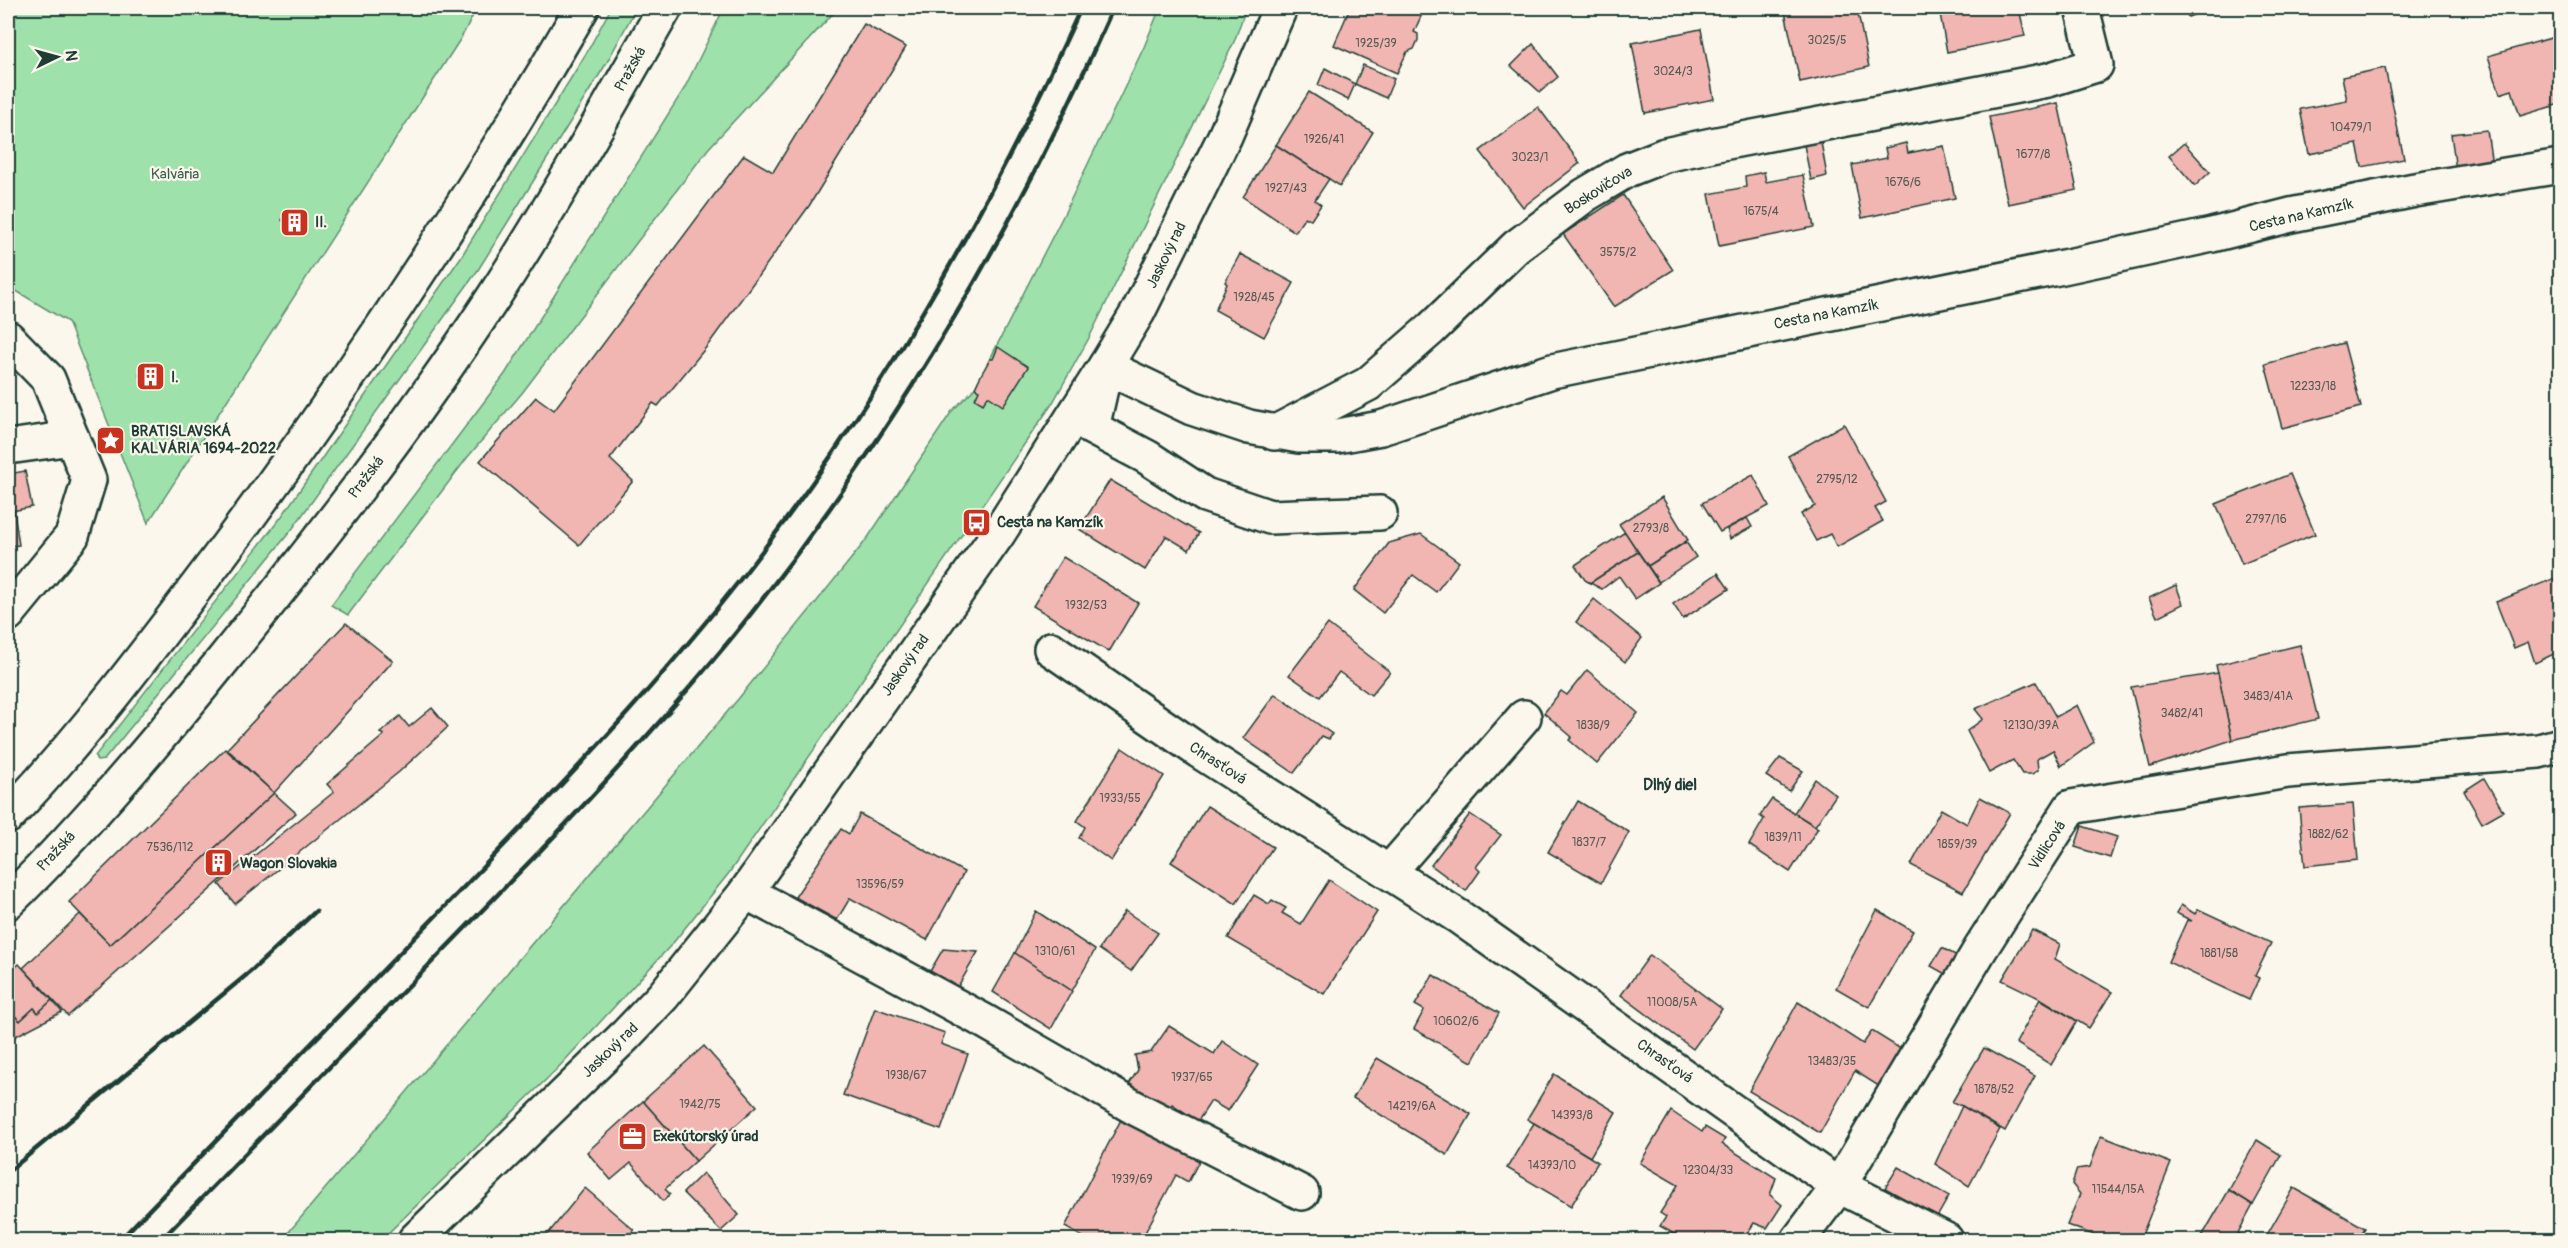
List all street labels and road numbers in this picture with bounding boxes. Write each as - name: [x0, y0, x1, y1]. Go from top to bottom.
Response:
- street label: Pražská: [610, 44, 650, 95]
- street label: Boskovičova: [1561, 162, 1636, 219]
- street label: Cesta na Kamzík: [2247, 194, 2356, 237]
- street label: Jaskový rad: [1142, 219, 1191, 291]
- street label: Cesta na Kamzík: [1772, 295, 1881, 334]
- street label: Pražská: [344, 452, 388, 502]
- street label: Jaskový rad: [877, 631, 934, 700]
- street label: Chrasťová: [1185, 738, 1250, 789]
- street label: Vidlicová: [2025, 817, 2070, 873]
- street label: Pražská: [33, 827, 80, 875]
- street label: Jaskový rad: [578, 1019, 643, 1082]
- street label: Chrasťová: [1633, 1035, 1697, 1088]

